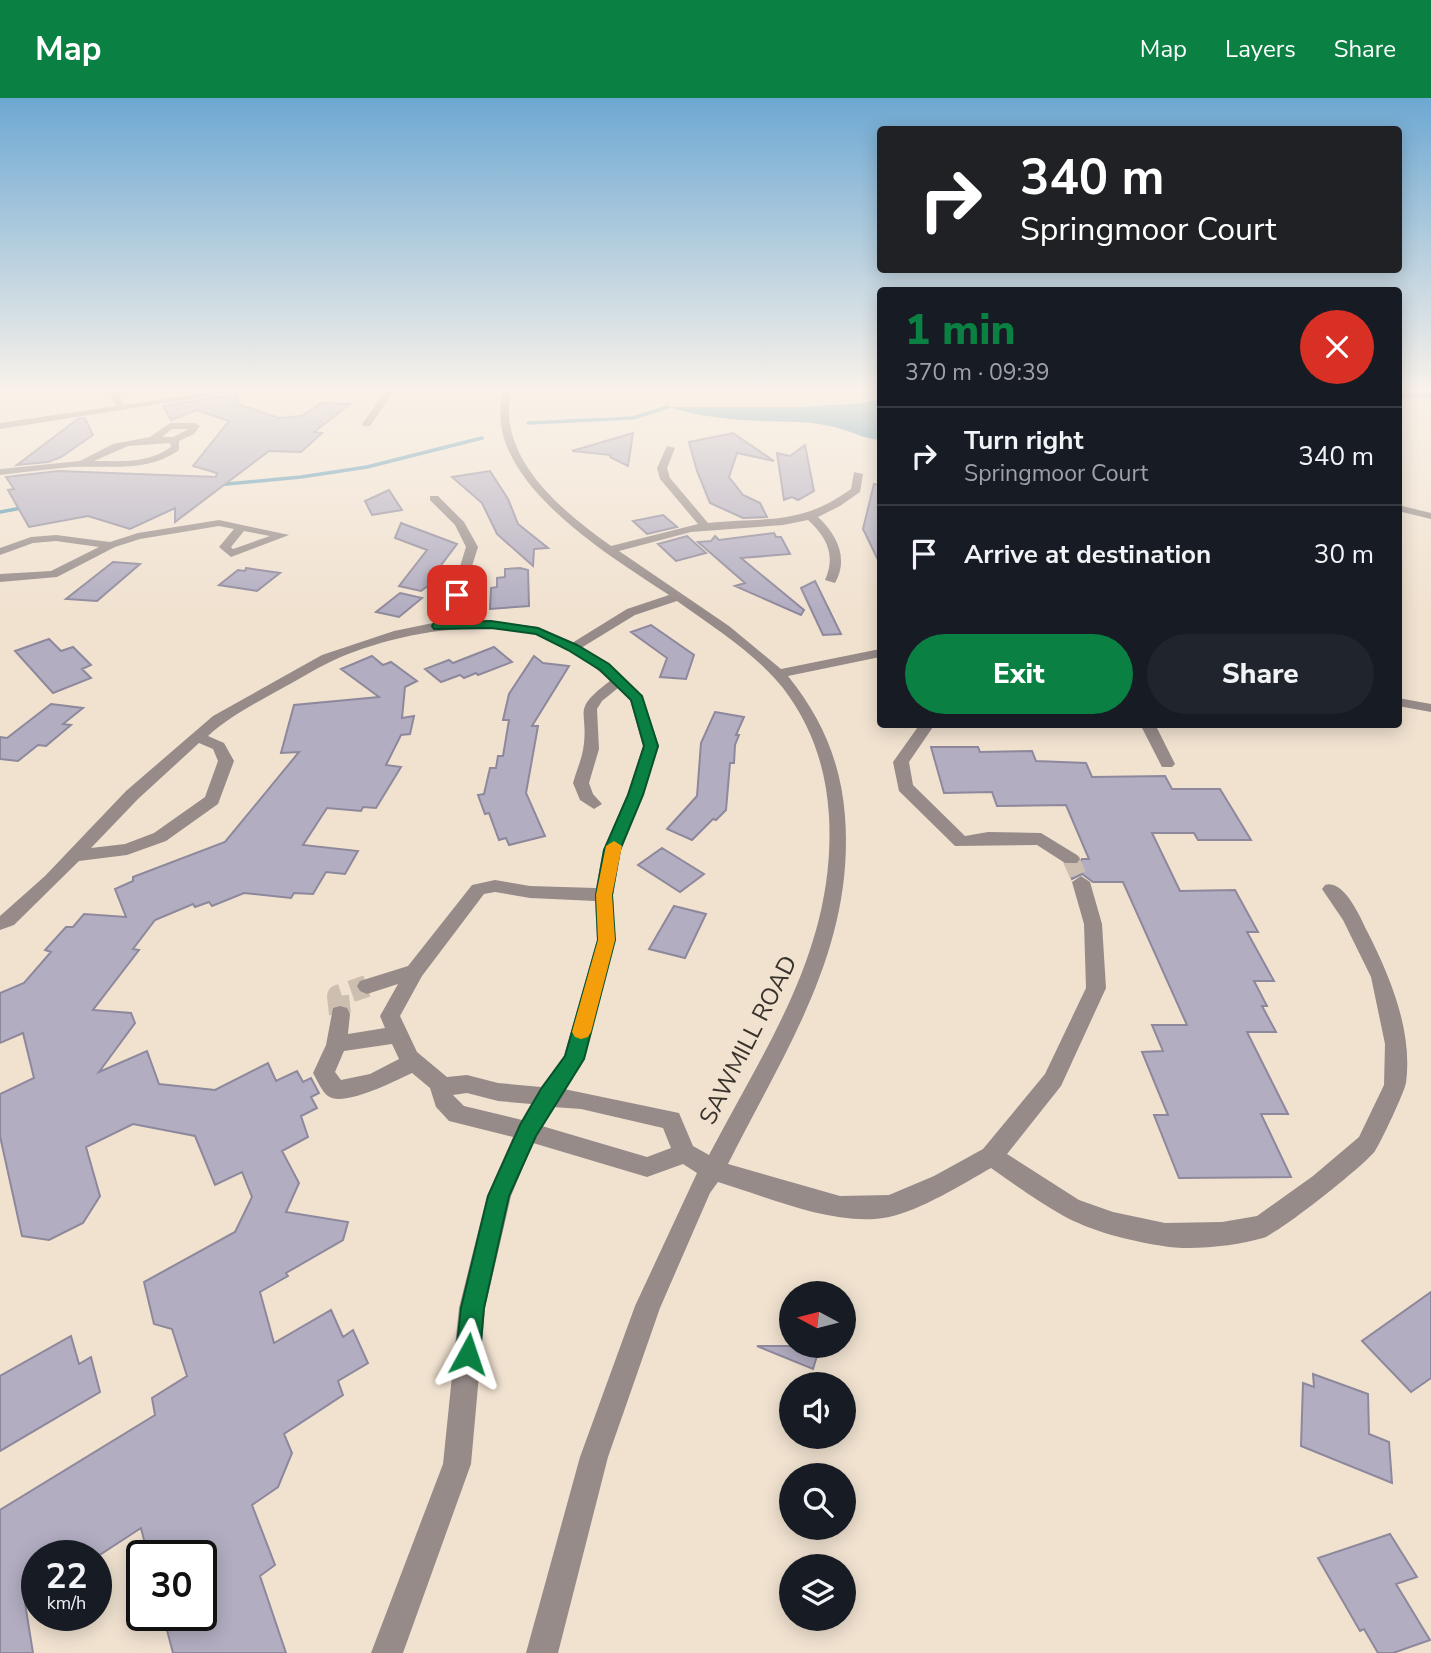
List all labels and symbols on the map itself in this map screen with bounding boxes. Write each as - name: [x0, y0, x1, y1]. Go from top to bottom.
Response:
- pin: [427, 565, 487, 625]
- street label: SAWMILL ROAD: [692, 950, 804, 1130]
- north arrow: [779, 1281, 856, 1358]
- position arrow: [431, 1317, 505, 1391]
- speed limit sign: 30: [126, 1540, 217, 1631]

